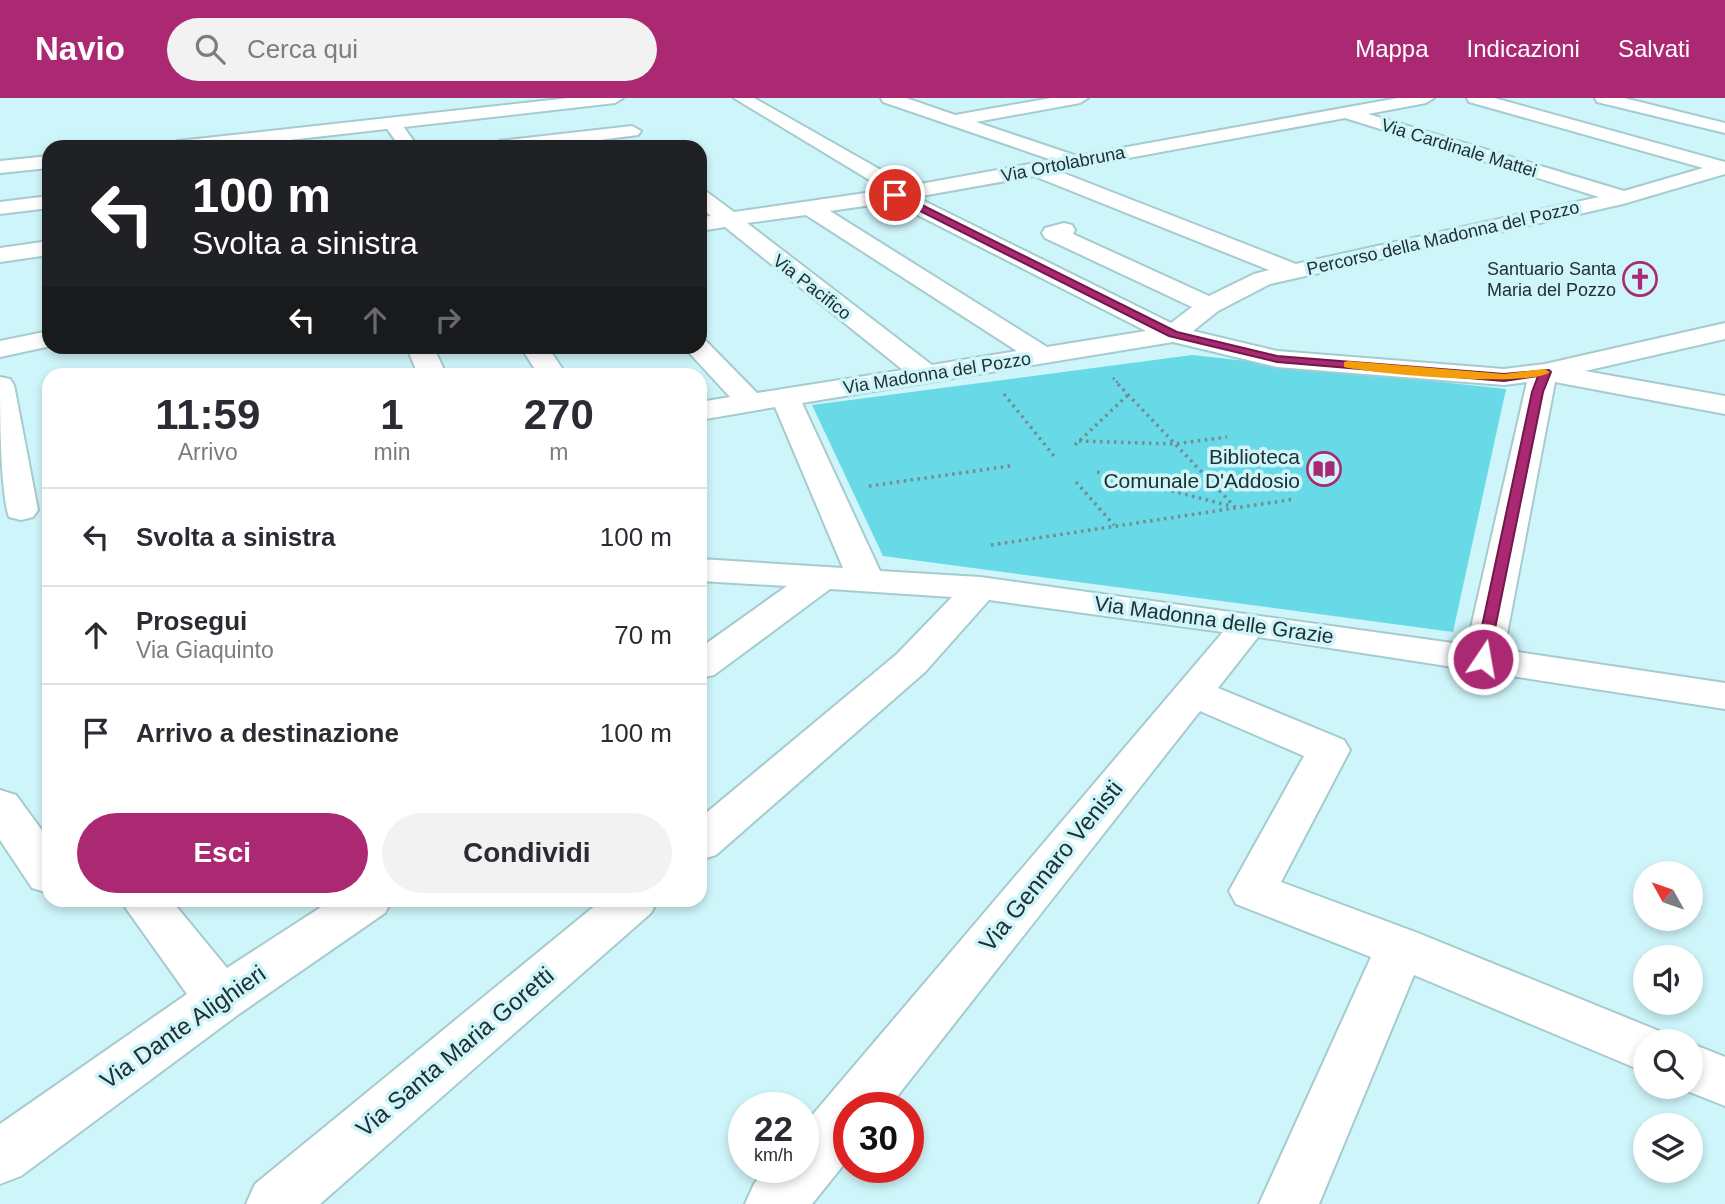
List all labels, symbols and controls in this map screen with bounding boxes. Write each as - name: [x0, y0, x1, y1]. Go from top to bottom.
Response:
- search box: [167, 18, 657, 81]
- text: Navio: [35, 30, 125, 67]
- icon: search: [191, 30, 229, 68]
- text: Cerca qui: [247, 34, 358, 64]
- text: Mappa: [1355, 35, 1429, 62]
- text: Indicazioni: [1467, 35, 1580, 62]
- text: Salvati: [1618, 35, 1690, 62]
- street label: Via Cardinale Mattei: [1379, 115, 1539, 181]
- street label: Via Ortolabruna: [999, 142, 1128, 186]
- pin: [865, 165, 925, 225]
- icon: left: [77, 168, 168, 259]
- text: 100 m: [192, 168, 331, 222]
- icon: arrive: [876, 176, 914, 214]
- street label: Percorso della Madonna del Pozzo: [1305, 197, 1581, 279]
- text: Svolta a sinistra: [192, 225, 418, 261]
- street label: Via Pacifico: [769, 250, 855, 324]
- place label: Santuario Santa Maria del Pozzo: [1487, 259, 1617, 300]
- church icon: Santuario Santa Maria del Pozzo: [1621, 260, 1659, 298]
- icon: left: [283, 301, 321, 339]
- icon: ahead: [356, 301, 394, 339]
- icon: right: [429, 301, 467, 339]
- street label: Via Madonna del Pozzo: [842, 348, 1032, 398]
- text: 11:59: [155, 391, 260, 438]
- text: 1: [380, 391, 404, 438]
- text: 270: [524, 391, 594, 438]
- text: Arrivo: [178, 439, 238, 465]
- text: min: [373, 439, 411, 465]
- text: m: [549, 439, 568, 465]
- place label: Biblioteca Comunale D'Addosio: [1103, 445, 1300, 492]
- library icon: Biblioteca Comunale D'Addosio: [1305, 450, 1343, 488]
- icon: left: [77, 518, 115, 556]
- text: Svolta a sinistra: [136, 522, 335, 552]
- text: 100 m: [600, 522, 672, 552]
- street label: Via Madonna delle Grazie: [1093, 591, 1335, 648]
- text: Prosegui: [136, 606, 247, 636]
- icon: ahead: [77, 616, 115, 654]
- text: 70 m: [614, 620, 672, 650]
- position arrow: [1446, 622, 1520, 696]
- text: Via Giaquinto: [136, 637, 274, 663]
- icon: arrive: [77, 714, 115, 752]
- text: Arrivo a destinazione: [136, 718, 399, 748]
- text: 100 m: [600, 718, 672, 748]
- street label: Via Gennaro Venisti: [974, 775, 1128, 956]
- button: Esci: [77, 813, 368, 893]
- button: Condividi: [382, 813, 672, 893]
- north arrow: [1633, 861, 1703, 931]
- map controls: [1633, 861, 1703, 1183]
- button: sound: [1633, 945, 1703, 1015]
- street label: Via Dante Alighieri: [95, 959, 271, 1094]
- street label: Via Santa Maria Goretti: [351, 961, 559, 1142]
- button: search: [1633, 1029, 1703, 1099]
- speed limit sign: 30: [833, 1092, 924, 1183]
- text: 22: [754, 1109, 793, 1148]
- button: layers: [1633, 1113, 1703, 1183]
- text: km/h: [754, 1145, 793, 1165]

